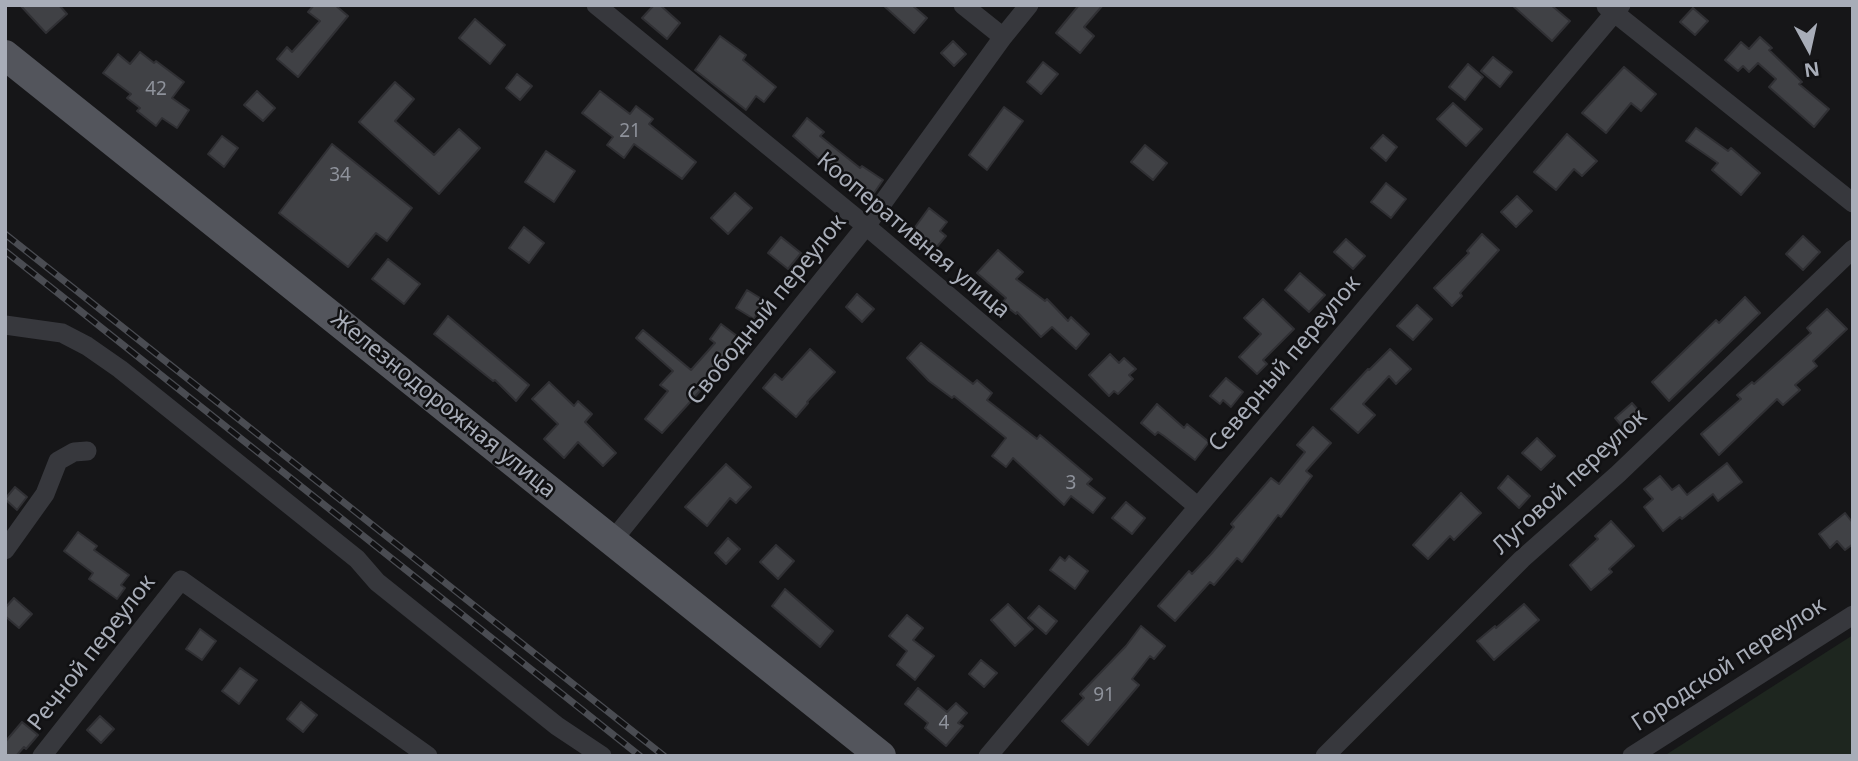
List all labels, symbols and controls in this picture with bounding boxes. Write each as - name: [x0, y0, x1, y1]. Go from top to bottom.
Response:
- north arrow: [1774, 14, 1844, 84]
- text: N: [1802, 56, 1821, 84]
- house number: 42: [145, 79, 167, 101]
- house number: 21: [619, 121, 641, 143]
- street label: Кооперативная улица: [811, 147, 1015, 325]
- house number: 34: [329, 165, 351, 187]
- street label: Свободный переулок: [682, 209, 852, 411]
- street label: Северный переулок: [1203, 270, 1367, 458]
- street label: Железнодорожная улица: [325, 306, 561, 504]
- street label: Луговой переулок: [1487, 403, 1653, 561]
- house number: 3: [1066, 473, 1076, 495]
- street label: Речной переулок: [23, 570, 161, 736]
- street label: Городской переулок: [1627, 592, 1831, 738]
- house number: 91: [1093, 685, 1115, 707]
- house number: 4: [939, 713, 949, 735]

